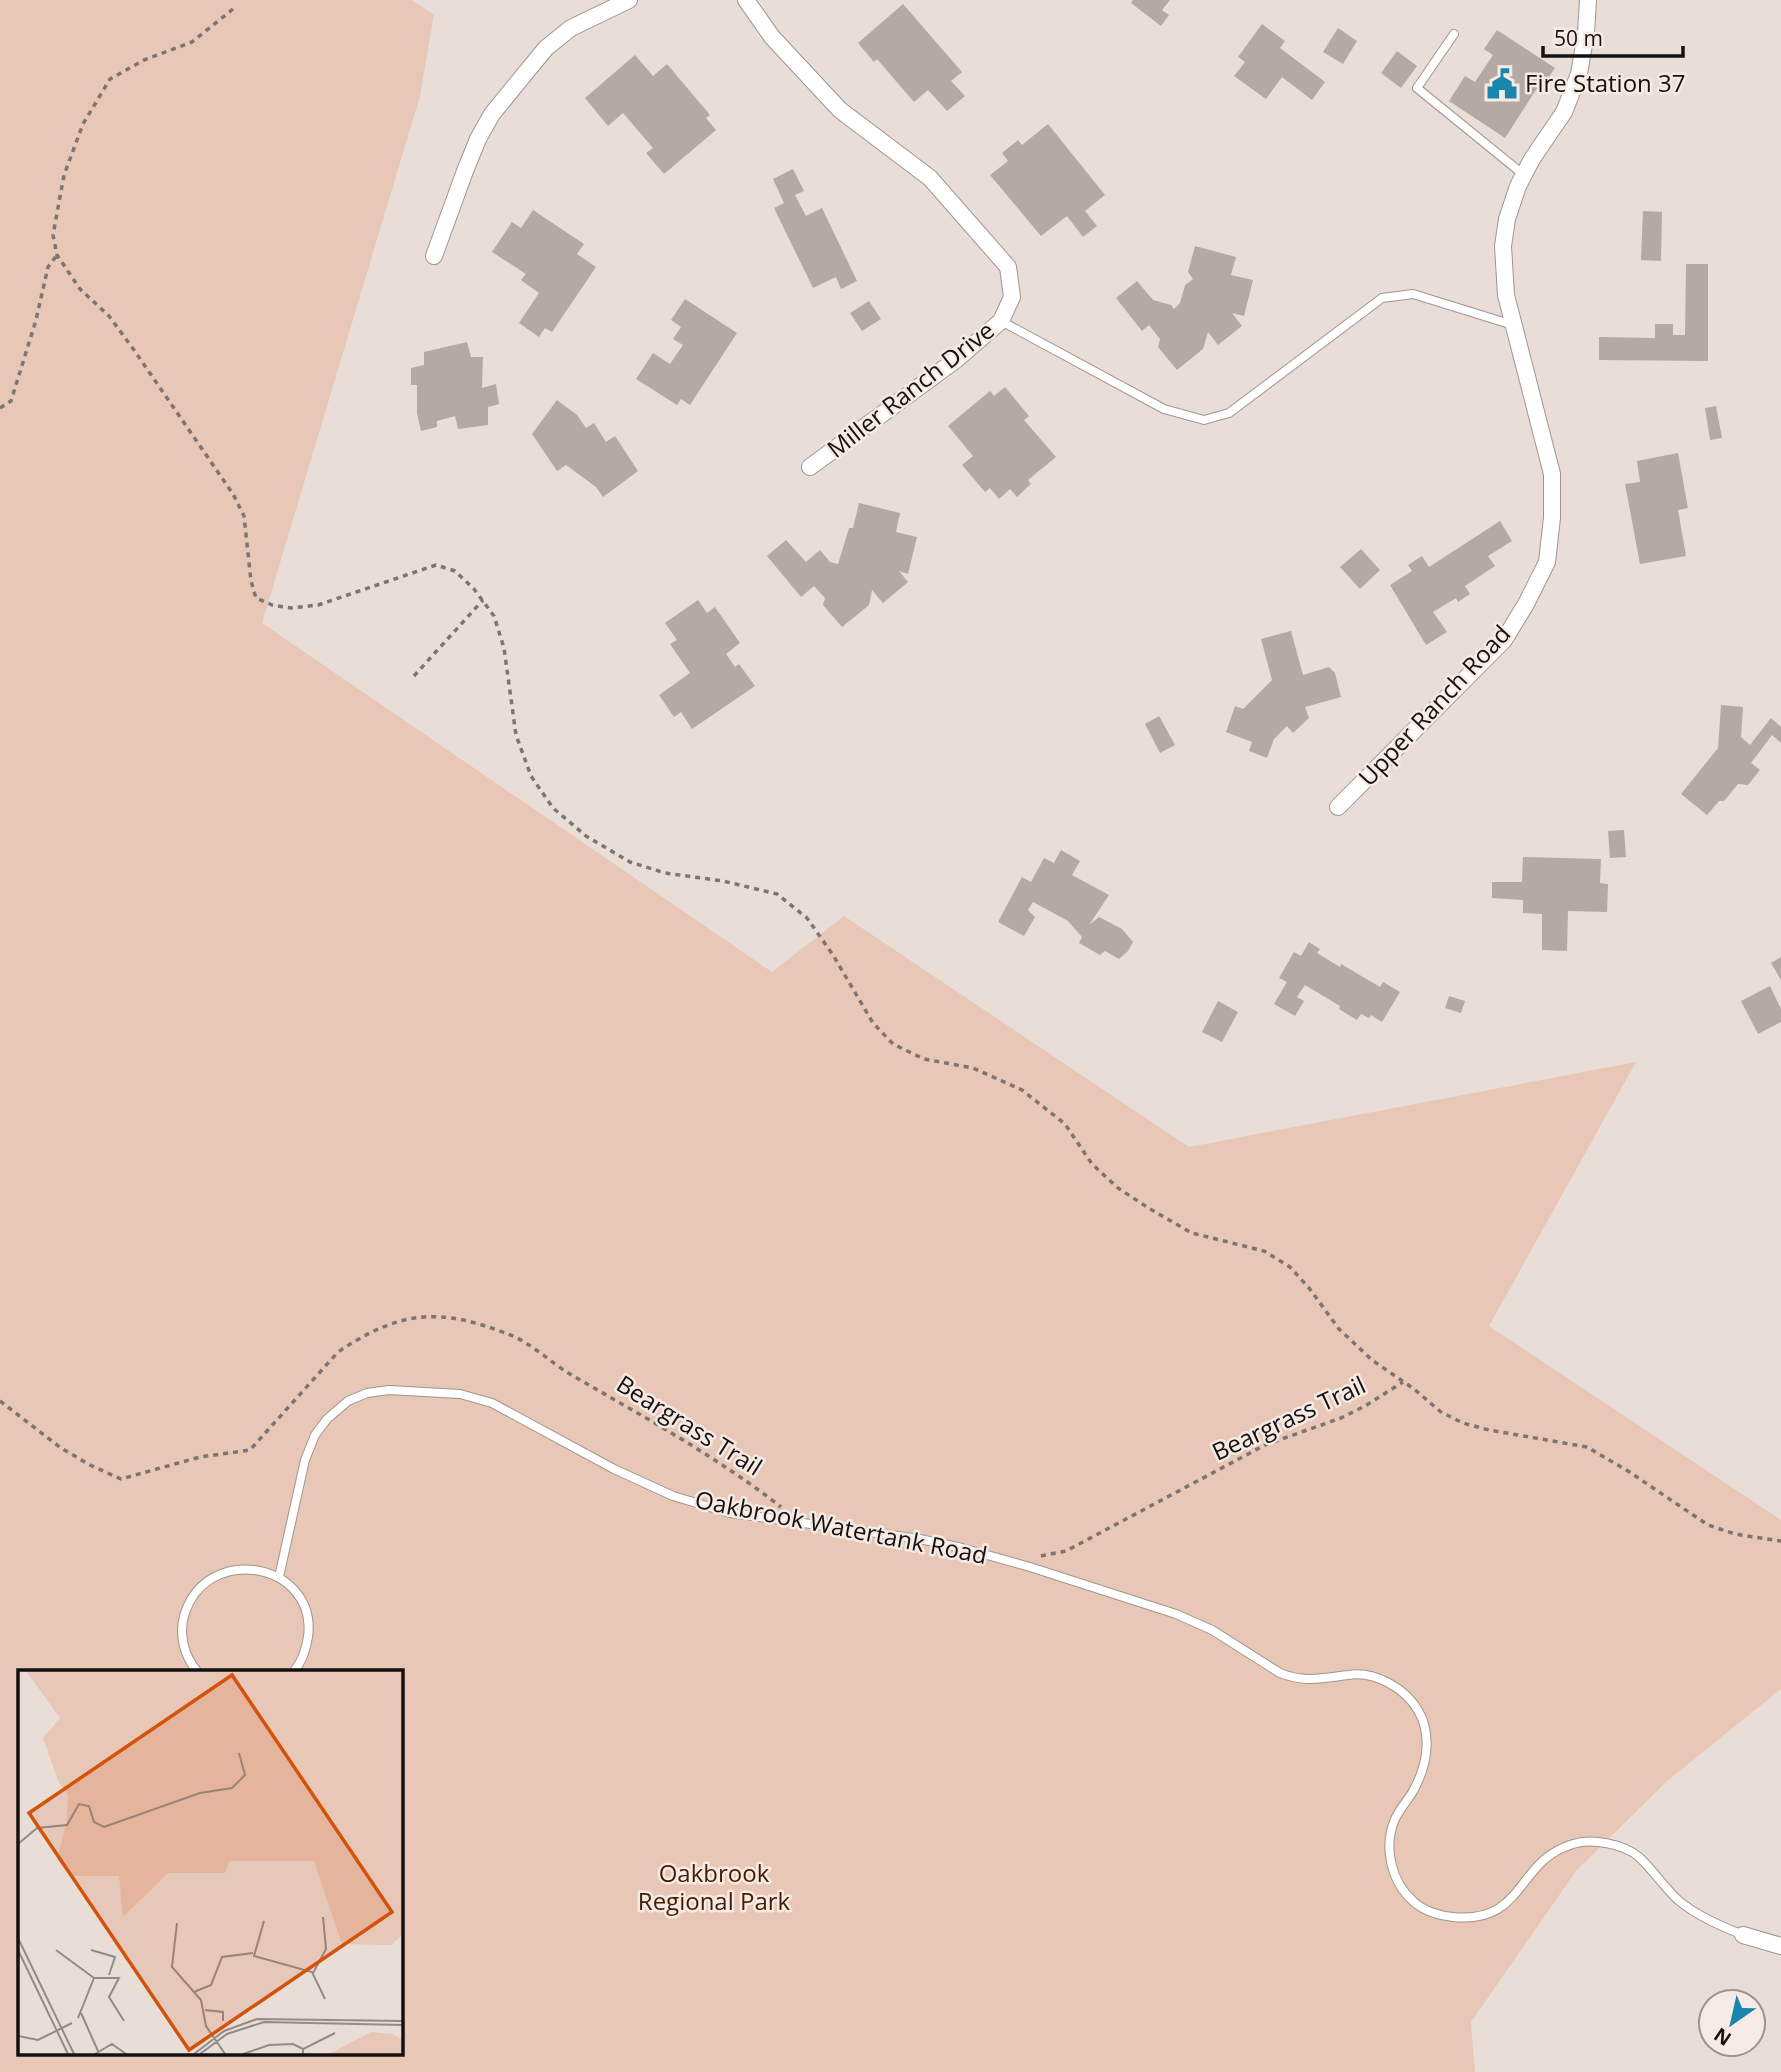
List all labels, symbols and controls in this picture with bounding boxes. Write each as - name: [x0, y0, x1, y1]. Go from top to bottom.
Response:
- scale bar: [1543, 14, 1683, 58]
- text: 50 m: [1554, 24, 1603, 52]
- place label: Fire Station 37: [1525, 66, 1685, 99]
- public building icon: Fire Station 37: [1485, 67, 1519, 101]
- street label: Miller Ranch Drive: [820, 313, 1000, 464]
- street label: Upper Ranch Road: [1351, 617, 1517, 793]
- street label: Beargrass Trail: [611, 1367, 769, 1483]
- street label: Beargrass Trail: [1206, 1368, 1371, 1468]
- street label: Oakbrook Watertank Road: [692, 1482, 990, 1571]
- inset map: [18, 1670, 402, 2054]
- park label: Oakbrook Regional Park: [638, 1856, 791, 1917]
- north arrow: [1697, 1988, 1767, 2058]
- text: N: [1709, 2022, 1736, 2052]

